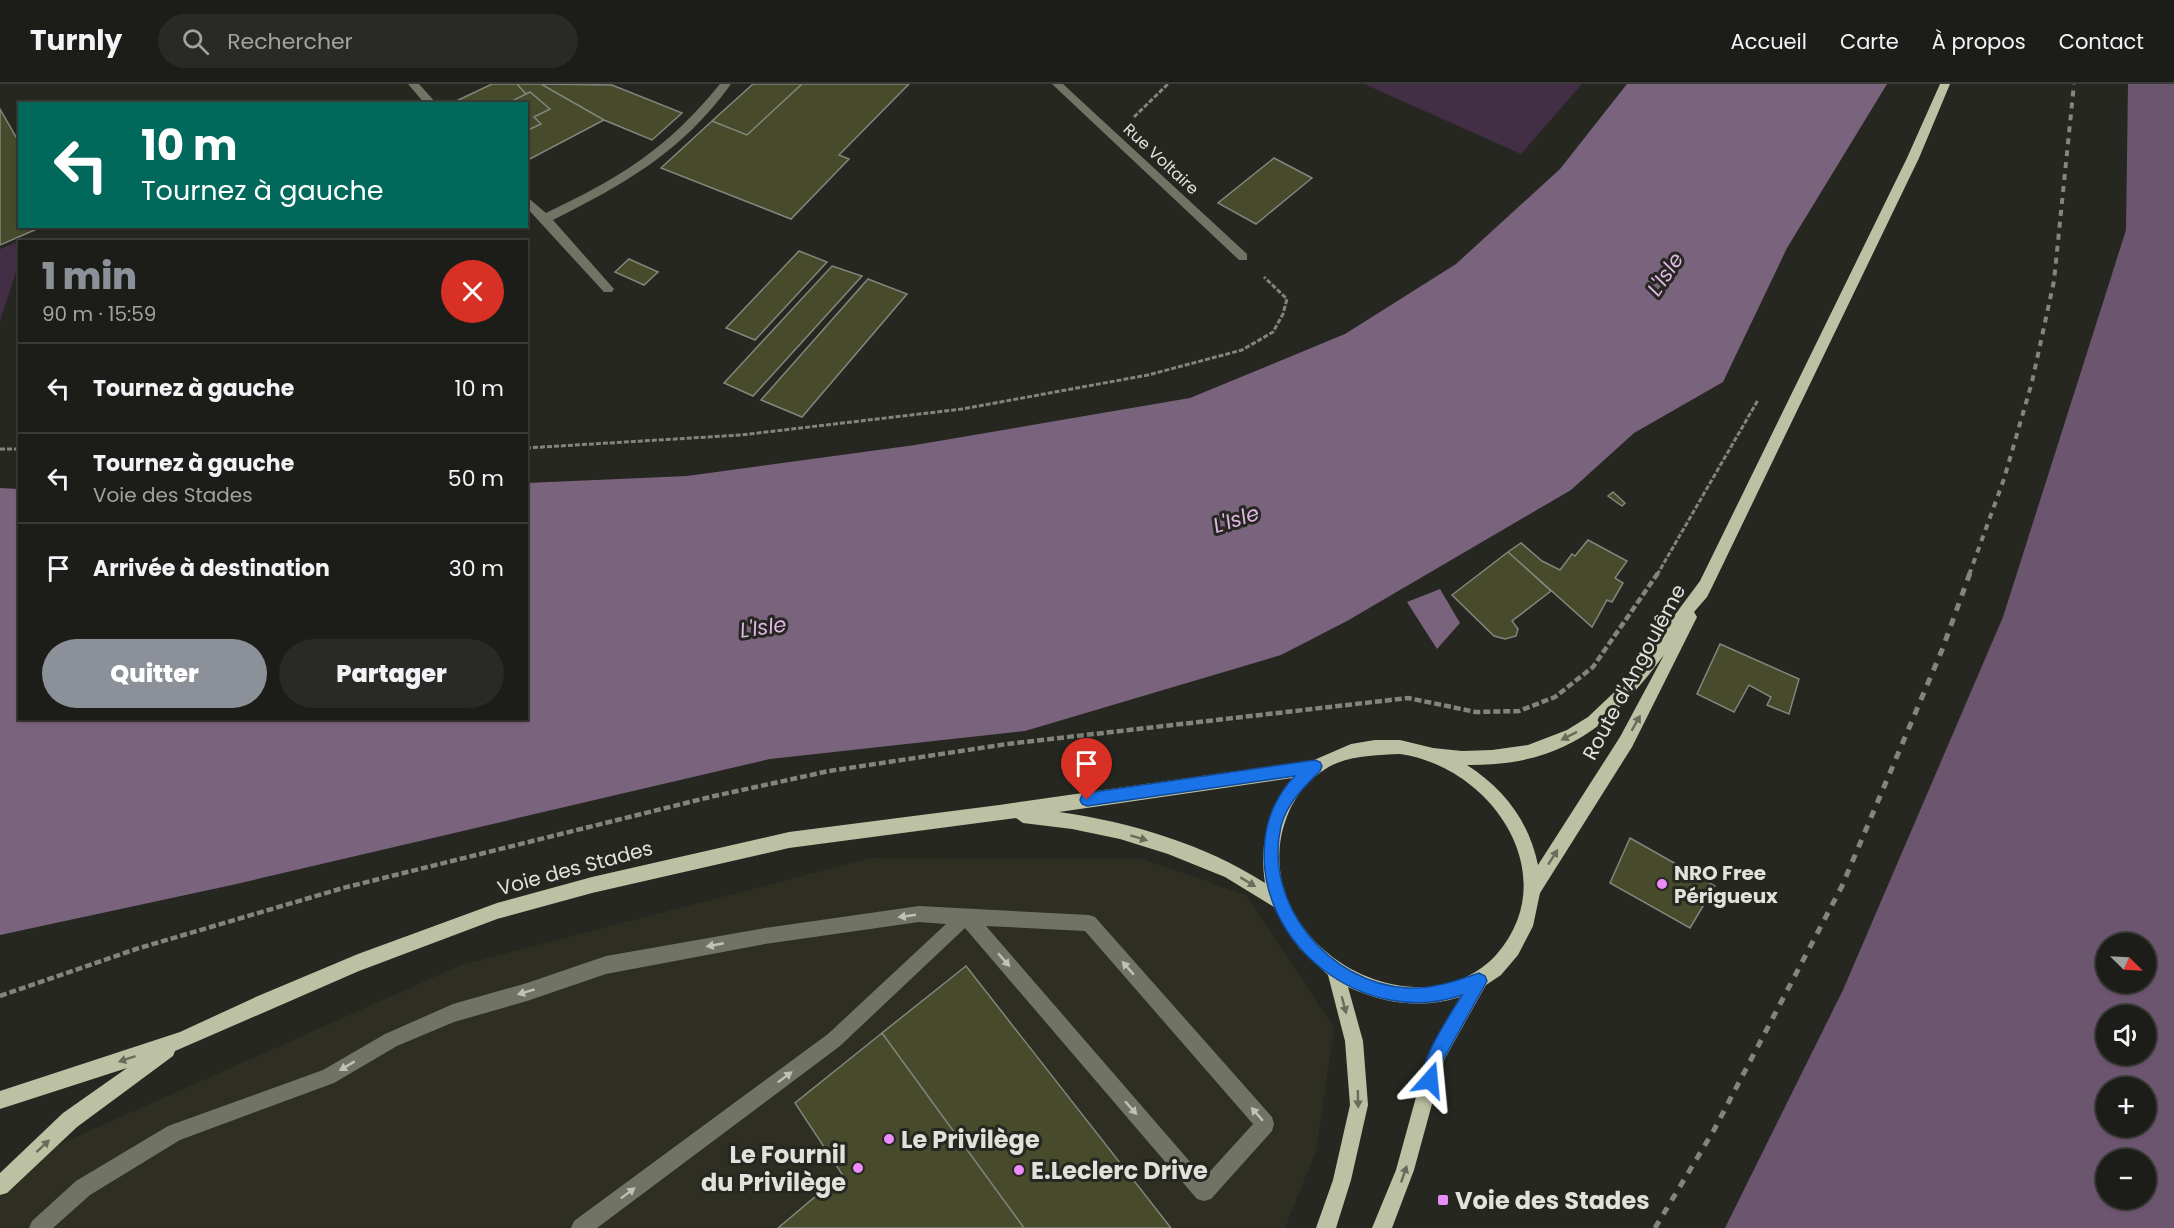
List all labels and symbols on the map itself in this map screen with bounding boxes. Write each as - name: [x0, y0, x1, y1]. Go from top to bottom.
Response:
- street label: Rue Voltaire: [1118, 118, 1204, 200]
- water label: L'Isle: [1640, 247, 1690, 301]
- water label: L'Isle: [1209, 498, 1263, 540]
- street label: Route d'Angoulême: [1576, 579, 1692, 765]
- water label: L'Isle: [738, 609, 788, 645]
- one-way arrow: [1631, 715, 1641, 732]
- one-way arrow: [1561, 731, 1578, 740]
- pin: [1061, 738, 1112, 800]
- street label: Voie des Stades: [494, 834, 656, 902]
- one-way arrow: [1130, 834, 1148, 843]
- one-way arrow: [1547, 849, 1558, 865]
- place label: NRO Free Périgueux: [1674, 859, 1778, 910]
- one-way arrow: [1240, 877, 1257, 887]
- marker: NRO Free Périgueux: [1655, 877, 1669, 891]
- one-way arrow: [898, 911, 917, 920]
- north arrow: [2096, 933, 2156, 993]
- one-way arrow: [705, 941, 724, 950]
- one-way arrow: [997, 952, 1010, 967]
- one-way arrow: [1122, 961, 1135, 976]
- one-way arrow: [517, 988, 535, 997]
- one-way arrow: [1340, 996, 1349, 1014]
- position arrow: [1398, 1048, 1462, 1112]
- one-way arrow: [117, 1054, 135, 1064]
- one-way arrow: [339, 1061, 355, 1072]
- one-way arrow: [777, 1071, 792, 1083]
- one-way arrow: [1353, 1090, 1362, 1109]
- one-way arrow: [1125, 1100, 1138, 1116]
- one-way arrow: [1250, 1107, 1264, 1122]
- place label: Le Privilège: [901, 1123, 1040, 1156]
- marker: Le Privilège: [882, 1132, 896, 1146]
- place label: Le Fournil du Privilège: [701, 1138, 846, 1199]
- one-way arrow: [35, 1139, 50, 1153]
- place label: E.Leclerc Drive: [1031, 1154, 1208, 1187]
- marker: Le Fournil du Privilège: [851, 1161, 865, 1175]
- marker: E.Leclerc Drive: [1012, 1163, 1026, 1177]
- one-way arrow: [1399, 1165, 1409, 1183]
- place label: Voie des Stades: [1455, 1184, 1650, 1217]
- one-way arrow: [620, 1187, 636, 1199]
- marker: Voie des Stades: [1436, 1193, 1450, 1207]

